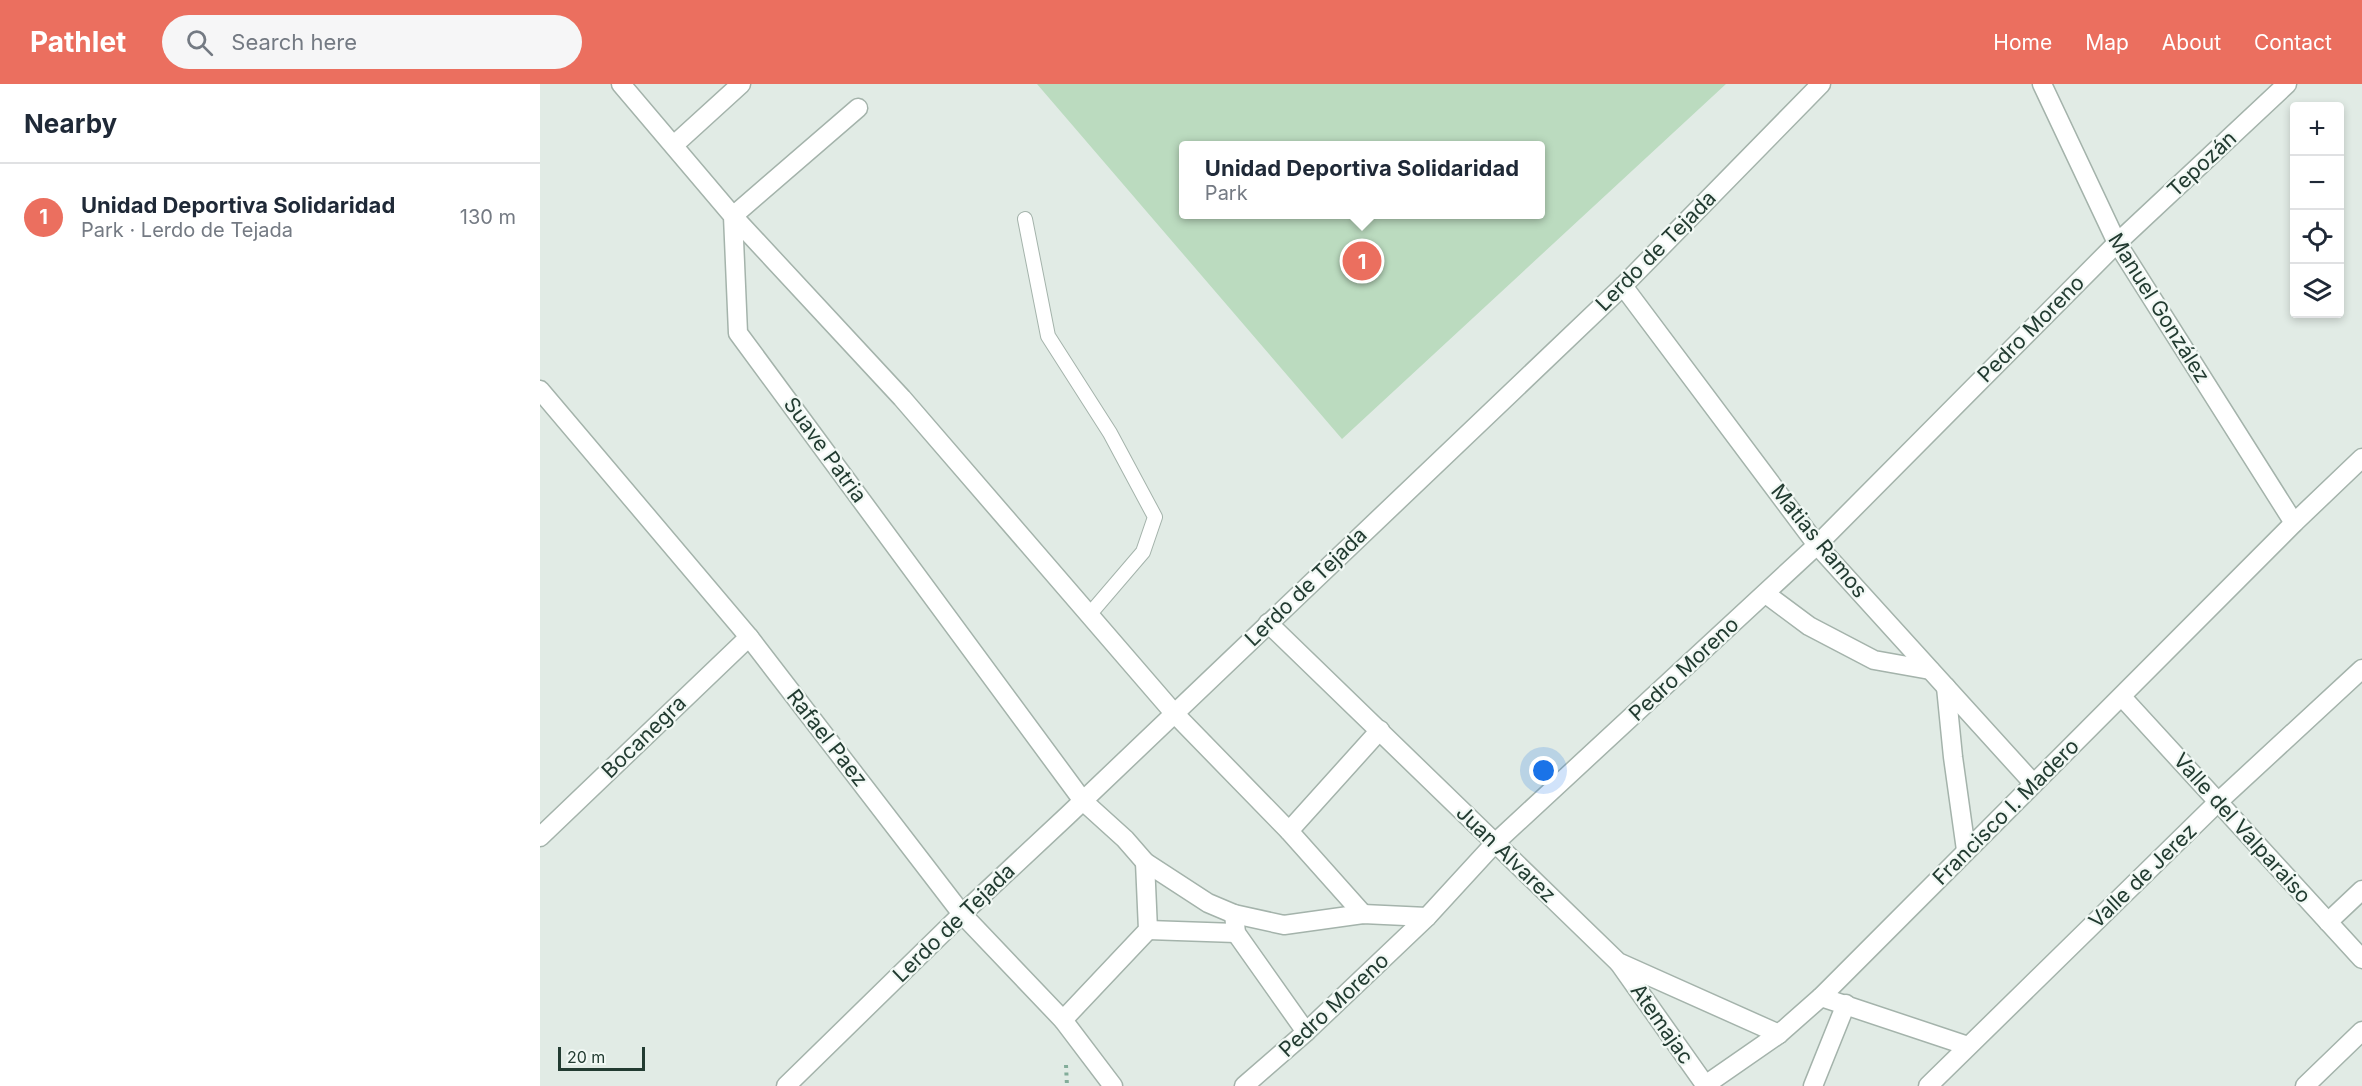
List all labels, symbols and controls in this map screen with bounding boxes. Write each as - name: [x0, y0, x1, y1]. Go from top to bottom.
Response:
- search box: [162, 15, 582, 69]
- text: Pathlet: [30, 25, 126, 59]
- icon: search: [183, 26, 216, 59]
- text: Search here: [231, 29, 357, 55]
- text: Home: [1993, 30, 2052, 55]
- text: Map: [2085, 30, 2129, 55]
- text: About: [2162, 30, 2221, 55]
- text: Contact: [2254, 30, 2332, 55]
- map controls: [2290, 102, 2344, 318]
- button: +: [2290, 102, 2344, 156]
- text: Nearby: [24, 108, 117, 139]
- street label: Tepozán: [2162, 125, 2241, 202]
- popup: [1179, 141, 1545, 219]
- text: Unidad Deportiva Solidaridad: [1205, 155, 1519, 181]
- button: −: [2290, 156, 2344, 210]
- text: Park: [1205, 181, 1248, 205]
- street label: Lerdo de Tejada: [1590, 185, 1721, 316]
- text: Unidad Deportiva Solidaridad: [81, 192, 395, 218]
- text: 1: [39, 205, 48, 229]
- text: 130 m: [460, 205, 516, 229]
- button: locate: [2290, 210, 2344, 264]
- text: Park · Lerdo de Tejada: [81, 218, 293, 242]
- street label: Manuel González: [2103, 228, 2215, 387]
- pin: 1: [1342, 238, 1382, 284]
- button: layers: [2290, 264, 2344, 318]
- street label: Pedro Moreno: [1972, 270, 2089, 387]
- street label: Suave Patria: [779, 392, 872, 507]
- street label: Matias Ramos: [1766, 479, 1873, 602]
- street label: Lerdo de Tejada: [1240, 522, 1372, 651]
- street label: Pedro Moreno: [1624, 611, 1744, 726]
- street label: Rafael Paez: [782, 684, 873, 791]
- street label: Bocanegra: [596, 690, 691, 783]
- street label: Francisco I. Madero: [1927, 733, 2084, 890]
- street label: Valle del Valparaiso: [2168, 747, 2316, 908]
- your location: [1529, 756, 1558, 785]
- street label: Juan Alvarez: [1451, 800, 1561, 907]
- street label: Valle de Jerez: [2084, 818, 2202, 933]
- street label: Lerdo de Tejada: [888, 858, 1020, 987]
- street label: Pedro Moreno: [1274, 947, 1394, 1062]
- street label: Atemajac: [1626, 979, 1699, 1069]
- scale bar: [558, 1044, 645, 1072]
- text: 20 m: [567, 1047, 605, 1067]

